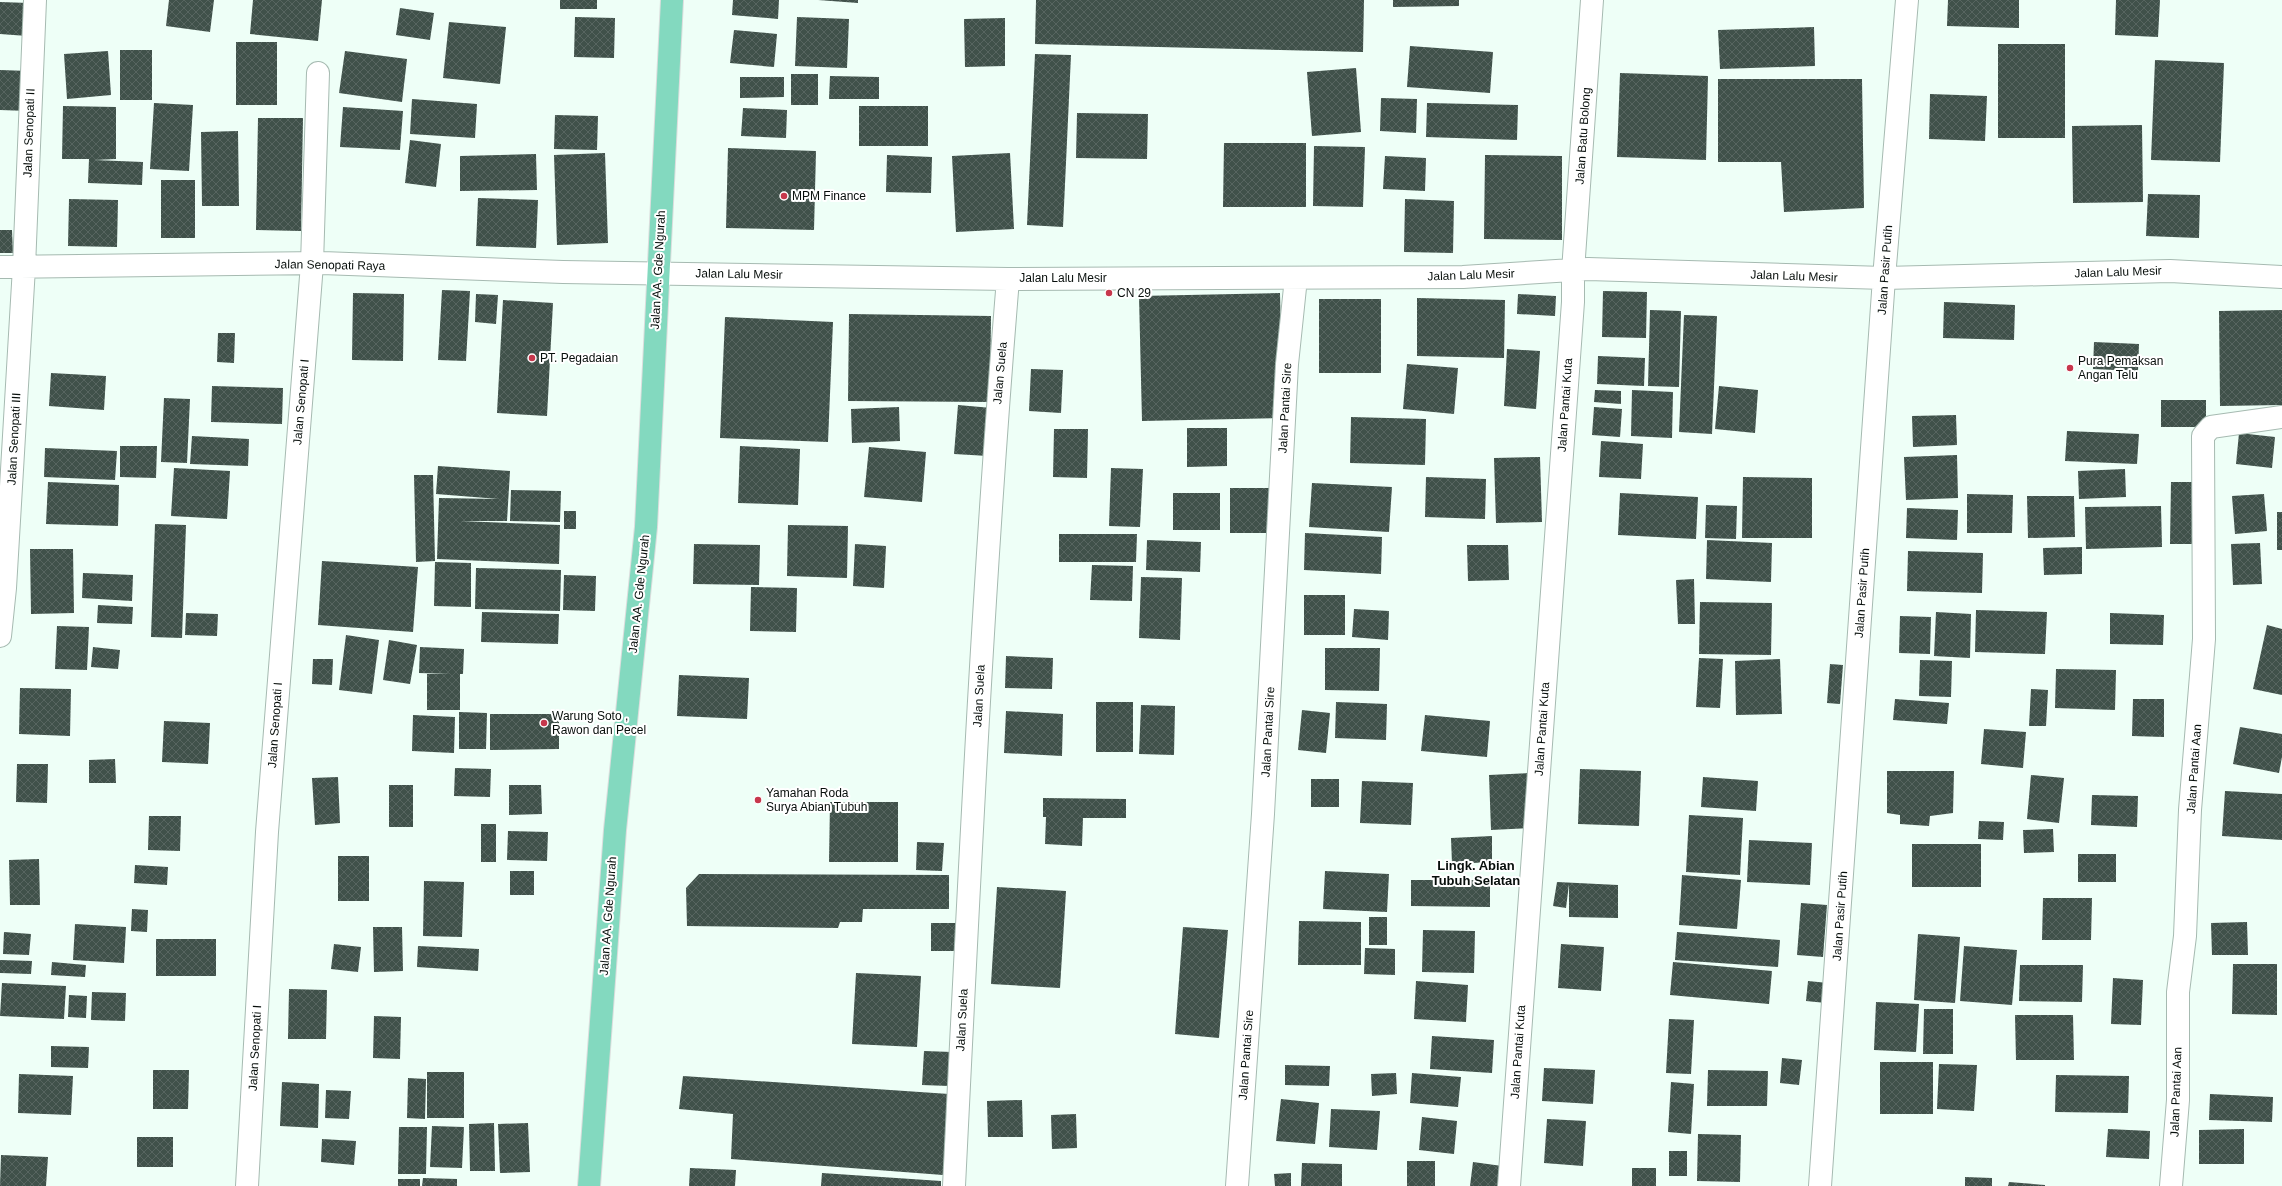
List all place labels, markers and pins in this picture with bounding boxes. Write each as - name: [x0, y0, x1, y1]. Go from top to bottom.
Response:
- place label: MPM Finance: [792, 189, 866, 203]
- marker: MPM Finance: [779, 191, 789, 201]
- place label: CN 29: [1117, 286, 1151, 300]
- marker: CN 29: [1104, 288, 1114, 298]
- place label: PT. Pegadaian: [540, 351, 618, 365]
- marker: PT. Pegadaian: [527, 353, 537, 363]
- place label: Pura Pemaksan Angan Telu: [2078, 354, 2163, 382]
- marker: Pura Pemaksan Angan Telu: [2065, 363, 2075, 373]
- place label: Warung Soto , Rawon dan Pecel: [552, 709, 646, 737]
- marker: Warung Soto , Rawon dan Pecel: [539, 718, 549, 728]
- place label: Yamahan Roda Surya Abian Tubuh: [766, 786, 867, 814]
- marker: Yamahan Roda Surya Abian Tubuh: [753, 795, 763, 805]

